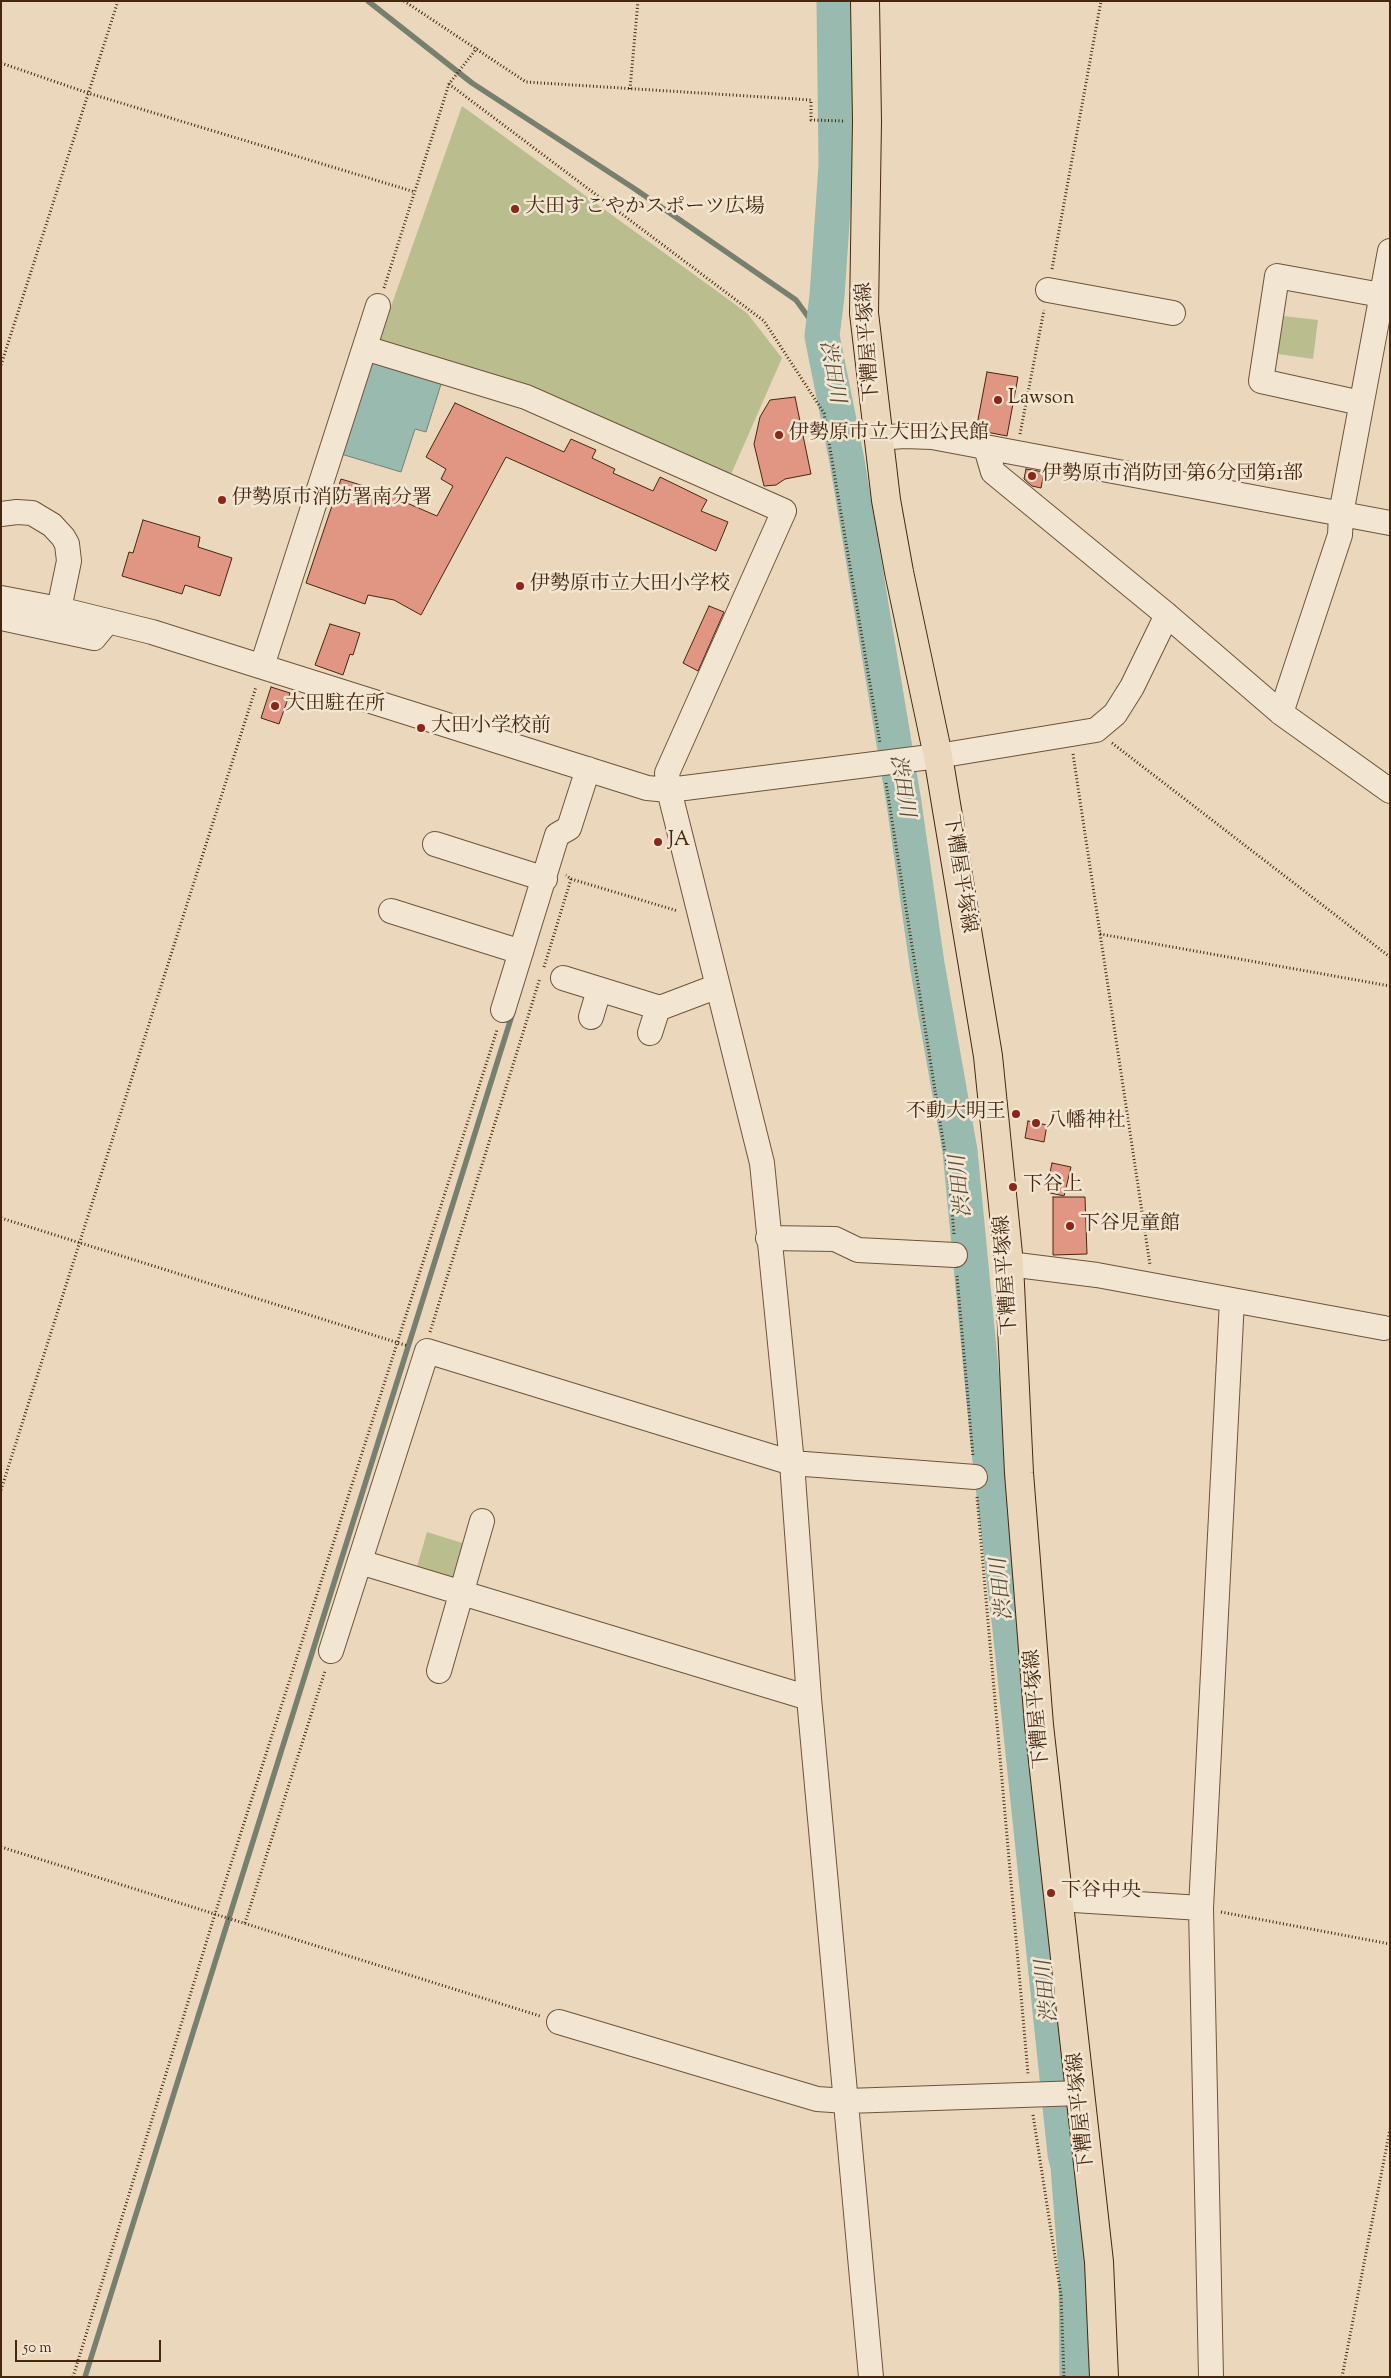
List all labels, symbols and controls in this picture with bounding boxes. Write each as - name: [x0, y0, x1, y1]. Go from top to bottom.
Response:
- place label: 大田すこやかスポーツ広場: [525, 197, 765, 221]
- marker: 大田すこやかスポーツ広場: [509, 203, 521, 215]
- street label: 下糟屋平塚線: [854, 281, 886, 403]
- water label: 渋田川: [812, 339, 848, 405]
- place label: Lawson: [1008, 388, 1075, 412]
- marker: Lawson: [992, 394, 1004, 406]
- place label: 伊勢原市立大田公民館: [789, 423, 989, 447]
- marker: 伊勢原市立大田公民館: [773, 429, 785, 441]
- place label: 伊勢原市消防団 第6分団第1部: [1042, 464, 1303, 488]
- marker: 伊勢原市消防団 第6分団第1部: [1026, 470, 1038, 482]
- place label: 伊勢原市消防署南分署: [232, 488, 432, 512]
- marker: 伊勢原市消防署南分署: [216, 494, 228, 506]
- place label: 伊勢原市立大田小学校: [530, 574, 730, 598]
- marker: 伊勢原市立大田小学校: [514, 580, 526, 592]
- place label: 大田駐在所: [285, 694, 385, 718]
- marker: 大田駐在所: [269, 700, 281, 712]
- place label: 大田小学校前: [431, 716, 551, 740]
- marker: 大田小学校前: [415, 722, 427, 734]
- water label: 渋田川: [883, 753, 917, 819]
- street label: 下糟屋平塚線: [937, 813, 979, 935]
- place label: JA: [668, 830, 690, 854]
- marker: JA: [652, 836, 664, 848]
- place label: 不動大明王: [906, 1102, 1006, 1126]
- marker: 不動大明王: [1010, 1108, 1022, 1120]
- place label: 八幡神社: [1046, 1111, 1126, 1135]
- marker: 八幡神社: [1030, 1117, 1042, 1129]
- water label: 渋田川: [947, 1153, 979, 1219]
- place label: 下谷上: [1023, 1175, 1083, 1199]
- marker: 下谷上: [1007, 1181, 1019, 1193]
- street label: 下糟屋平塚線: [992, 1214, 1024, 1336]
- place label: 下谷児童館: [1080, 1214, 1180, 1238]
- marker: 下谷児童館: [1064, 1220, 1076, 1232]
- water label: 渋田川: [988, 1556, 1020, 1622]
- street label: 下糟屋平塚線: [1022, 1648, 1056, 1770]
- place label: 下谷中央: [1061, 1881, 1141, 1905]
- marker: 下谷中央: [1045, 1887, 1057, 1899]
- water label: 渋田川: [1033, 1958, 1065, 2024]
- street label: 下糟屋平塚線: [1065, 2051, 1101, 2173]
- scale bar: [18, 2330, 164, 2362]
- text: 50 m: [23, 2338, 52, 2359]

